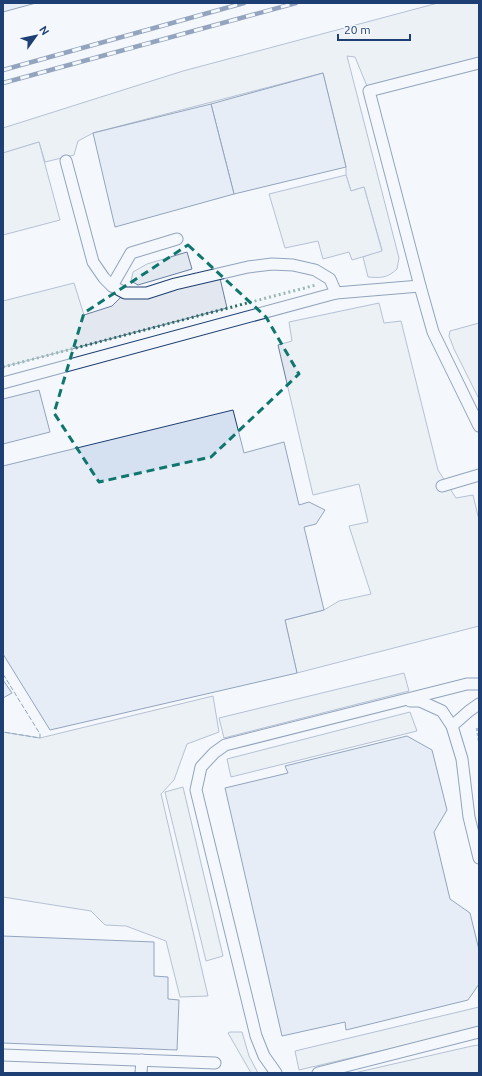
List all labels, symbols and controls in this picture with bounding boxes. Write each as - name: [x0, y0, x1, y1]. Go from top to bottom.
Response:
- north arrow: [16, 16, 56, 56]
- scale bar: [338, 16, 410, 42]
- text: 20 m: [344, 23, 371, 36]
- text: N: [37, 24, 52, 37]

